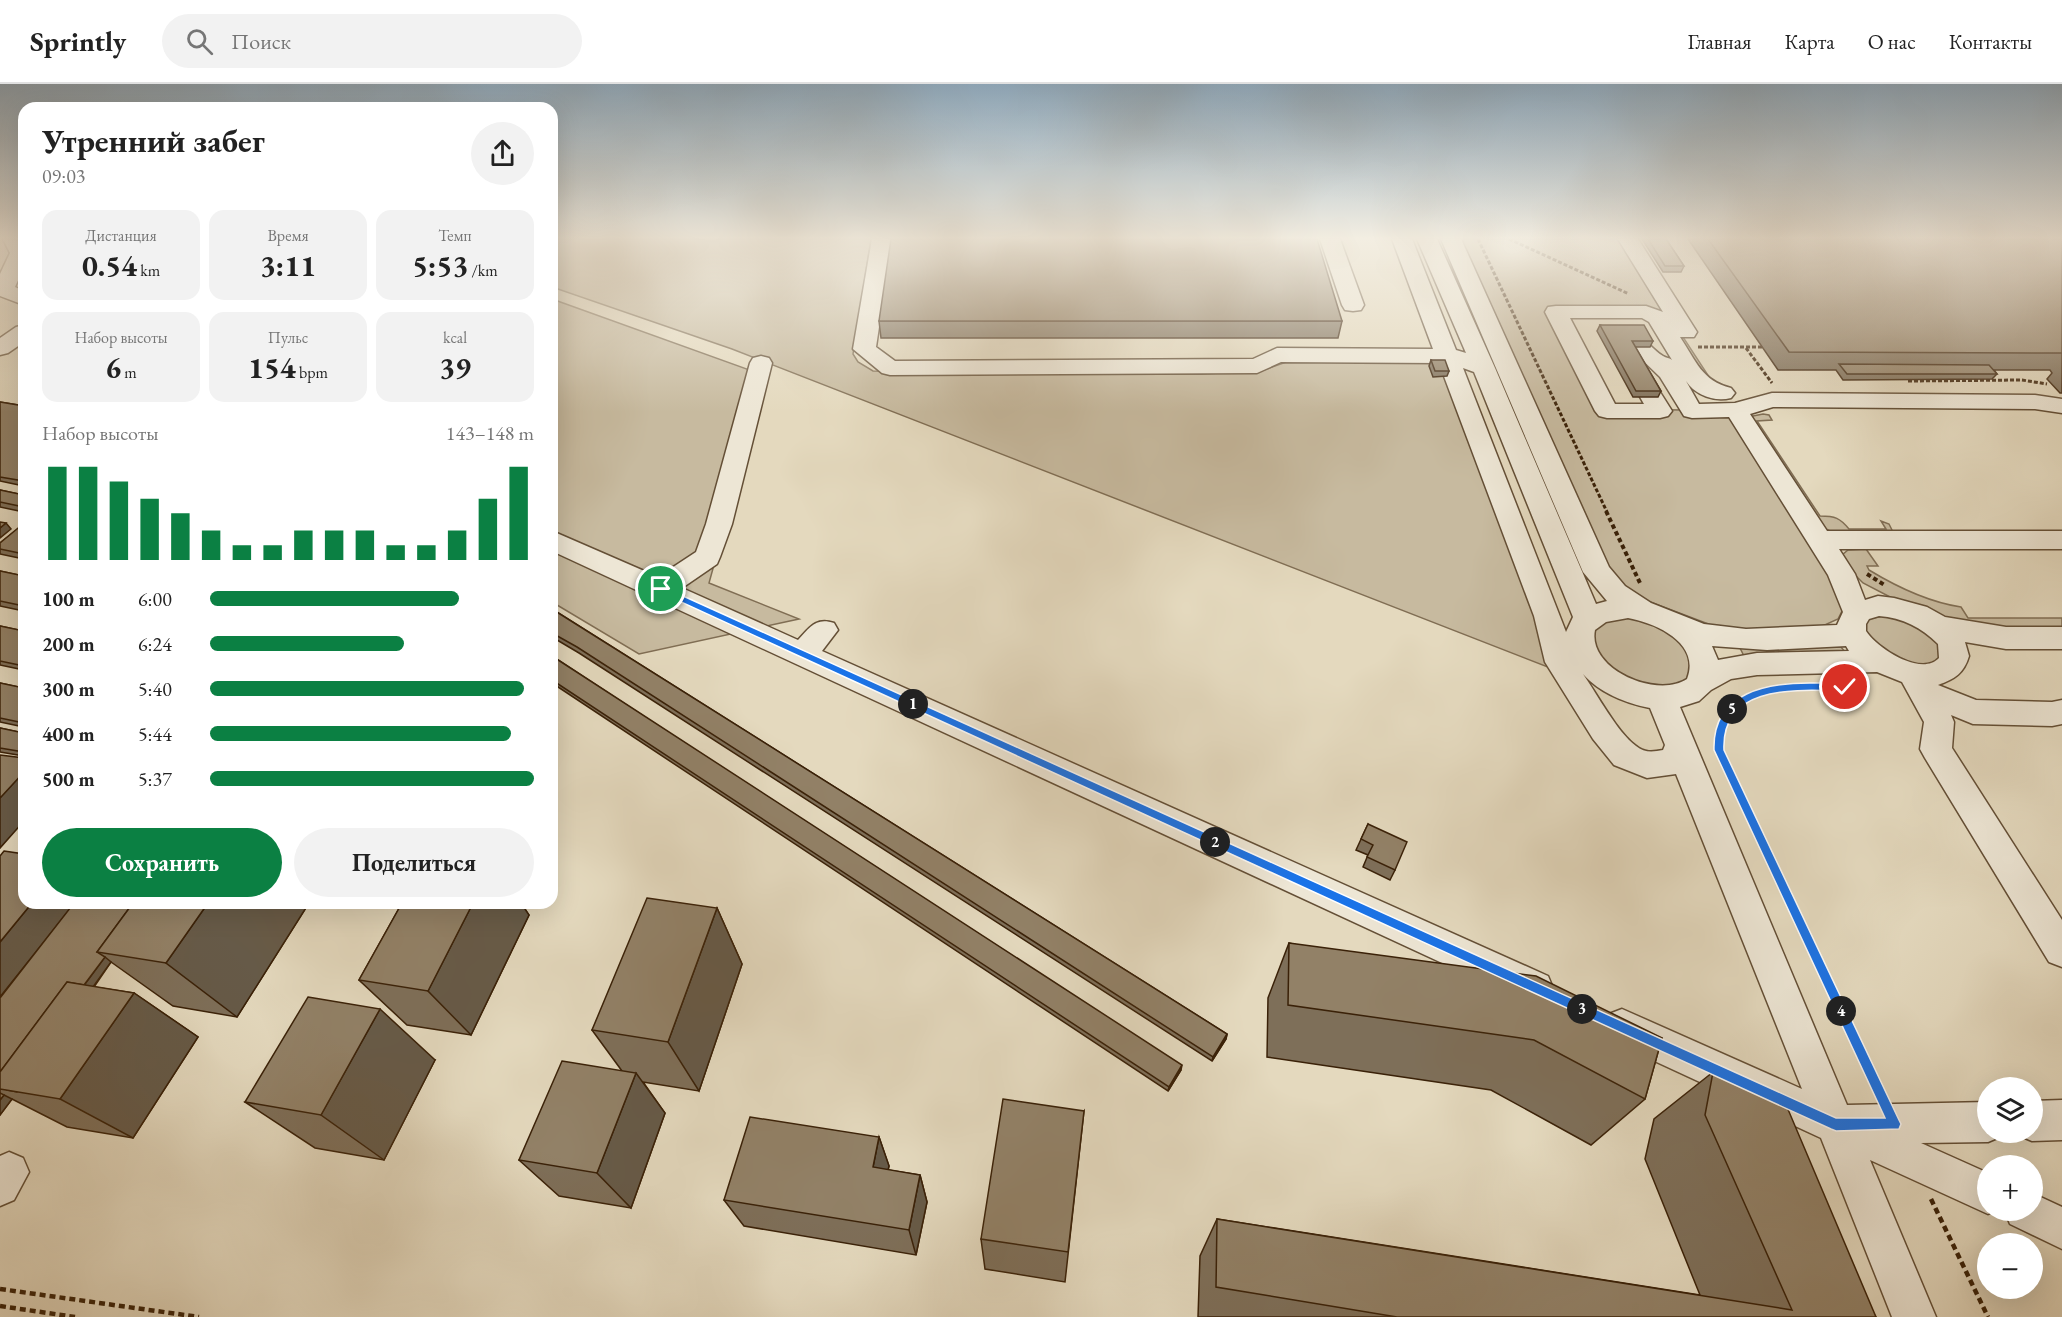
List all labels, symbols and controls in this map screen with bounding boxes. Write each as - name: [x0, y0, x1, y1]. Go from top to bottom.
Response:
- search box: [162, 14, 582, 68]
- text: Sprintly: [30, 23, 126, 59]
- icon: search: [183, 25, 216, 58]
- text: Поиск: [231, 27, 291, 56]
- text: Главная: [1687, 28, 1751, 55]
- text: Карта: [1784, 28, 1835, 55]
- text: О нас: [1868, 28, 1916, 55]
- text: Контакты: [1949, 28, 2032, 55]
- text: Утренний забег: [42, 119, 265, 162]
- button: share: [471, 122, 534, 185]
- text: 09:03: [42, 163, 85, 189]
- text: Дистанция: [85, 225, 157, 246]
- text: Время: [267, 225, 309, 246]
- text: Темп: [438, 225, 472, 246]
- text: 0.54: [82, 246, 137, 285]
- text: 3:11: [260, 246, 316, 285]
- text: 5:53: [412, 246, 468, 285]
- text: km: [137, 260, 160, 281]
- text: /km: [468, 260, 498, 281]
- text: Набор высоты: [74, 327, 168, 348]
- text: Пульс: [268, 327, 308, 348]
- text: kcal: [443, 327, 467, 348]
- text: 6: [105, 348, 121, 387]
- text: 154: [248, 348, 296, 387]
- text: 39: [439, 348, 471, 387]
- text: m: [121, 362, 137, 383]
- text: bpm: [296, 362, 328, 383]
- text: Набор высоты: [42, 420, 158, 446]
- text: 143–148 m: [446, 420, 534, 446]
- pin: [635, 563, 686, 614]
- icon: arrive: [644, 572, 677, 605]
- text: 100 m: [42, 586, 95, 612]
- text: 6:00: [138, 586, 172, 612]
- text: 200 m: [42, 631, 95, 657]
- text: 6:24: [138, 631, 172, 657]
- pin: [1819, 661, 1870, 712]
- icon: check: [1828, 670, 1861, 703]
- text: 300 m: [42, 676, 95, 702]
- text: 5:40: [138, 676, 172, 702]
- pin: 1: [898, 689, 928, 719]
- text: 1: [909, 693, 917, 714]
- pin: 5: [1717, 694, 1747, 724]
- text: 5: [1728, 698, 1736, 719]
- text: 400 m: [42, 721, 95, 747]
- text: 5:44: [138, 721, 172, 747]
- text: 500 m: [42, 766, 95, 792]
- text: 5:37: [138, 766, 172, 792]
- pin: 2: [1200, 827, 1230, 857]
- button: Сохранить: [42, 828, 282, 897]
- button: Поделиться: [294, 828, 534, 897]
- text: 2: [1211, 831, 1219, 852]
- pin: 3: [1567, 994, 1597, 1024]
- pin: 4: [1826, 996, 1856, 1026]
- text: 3: [1578, 998, 1586, 1019]
- text: 4: [1837, 1000, 1845, 1021]
- map controls: [1977, 1077, 2043, 1299]
- button: layers: [1977, 1077, 2043, 1143]
- button: +: [1977, 1155, 2043, 1221]
- button: −: [1977, 1233, 2043, 1299]

